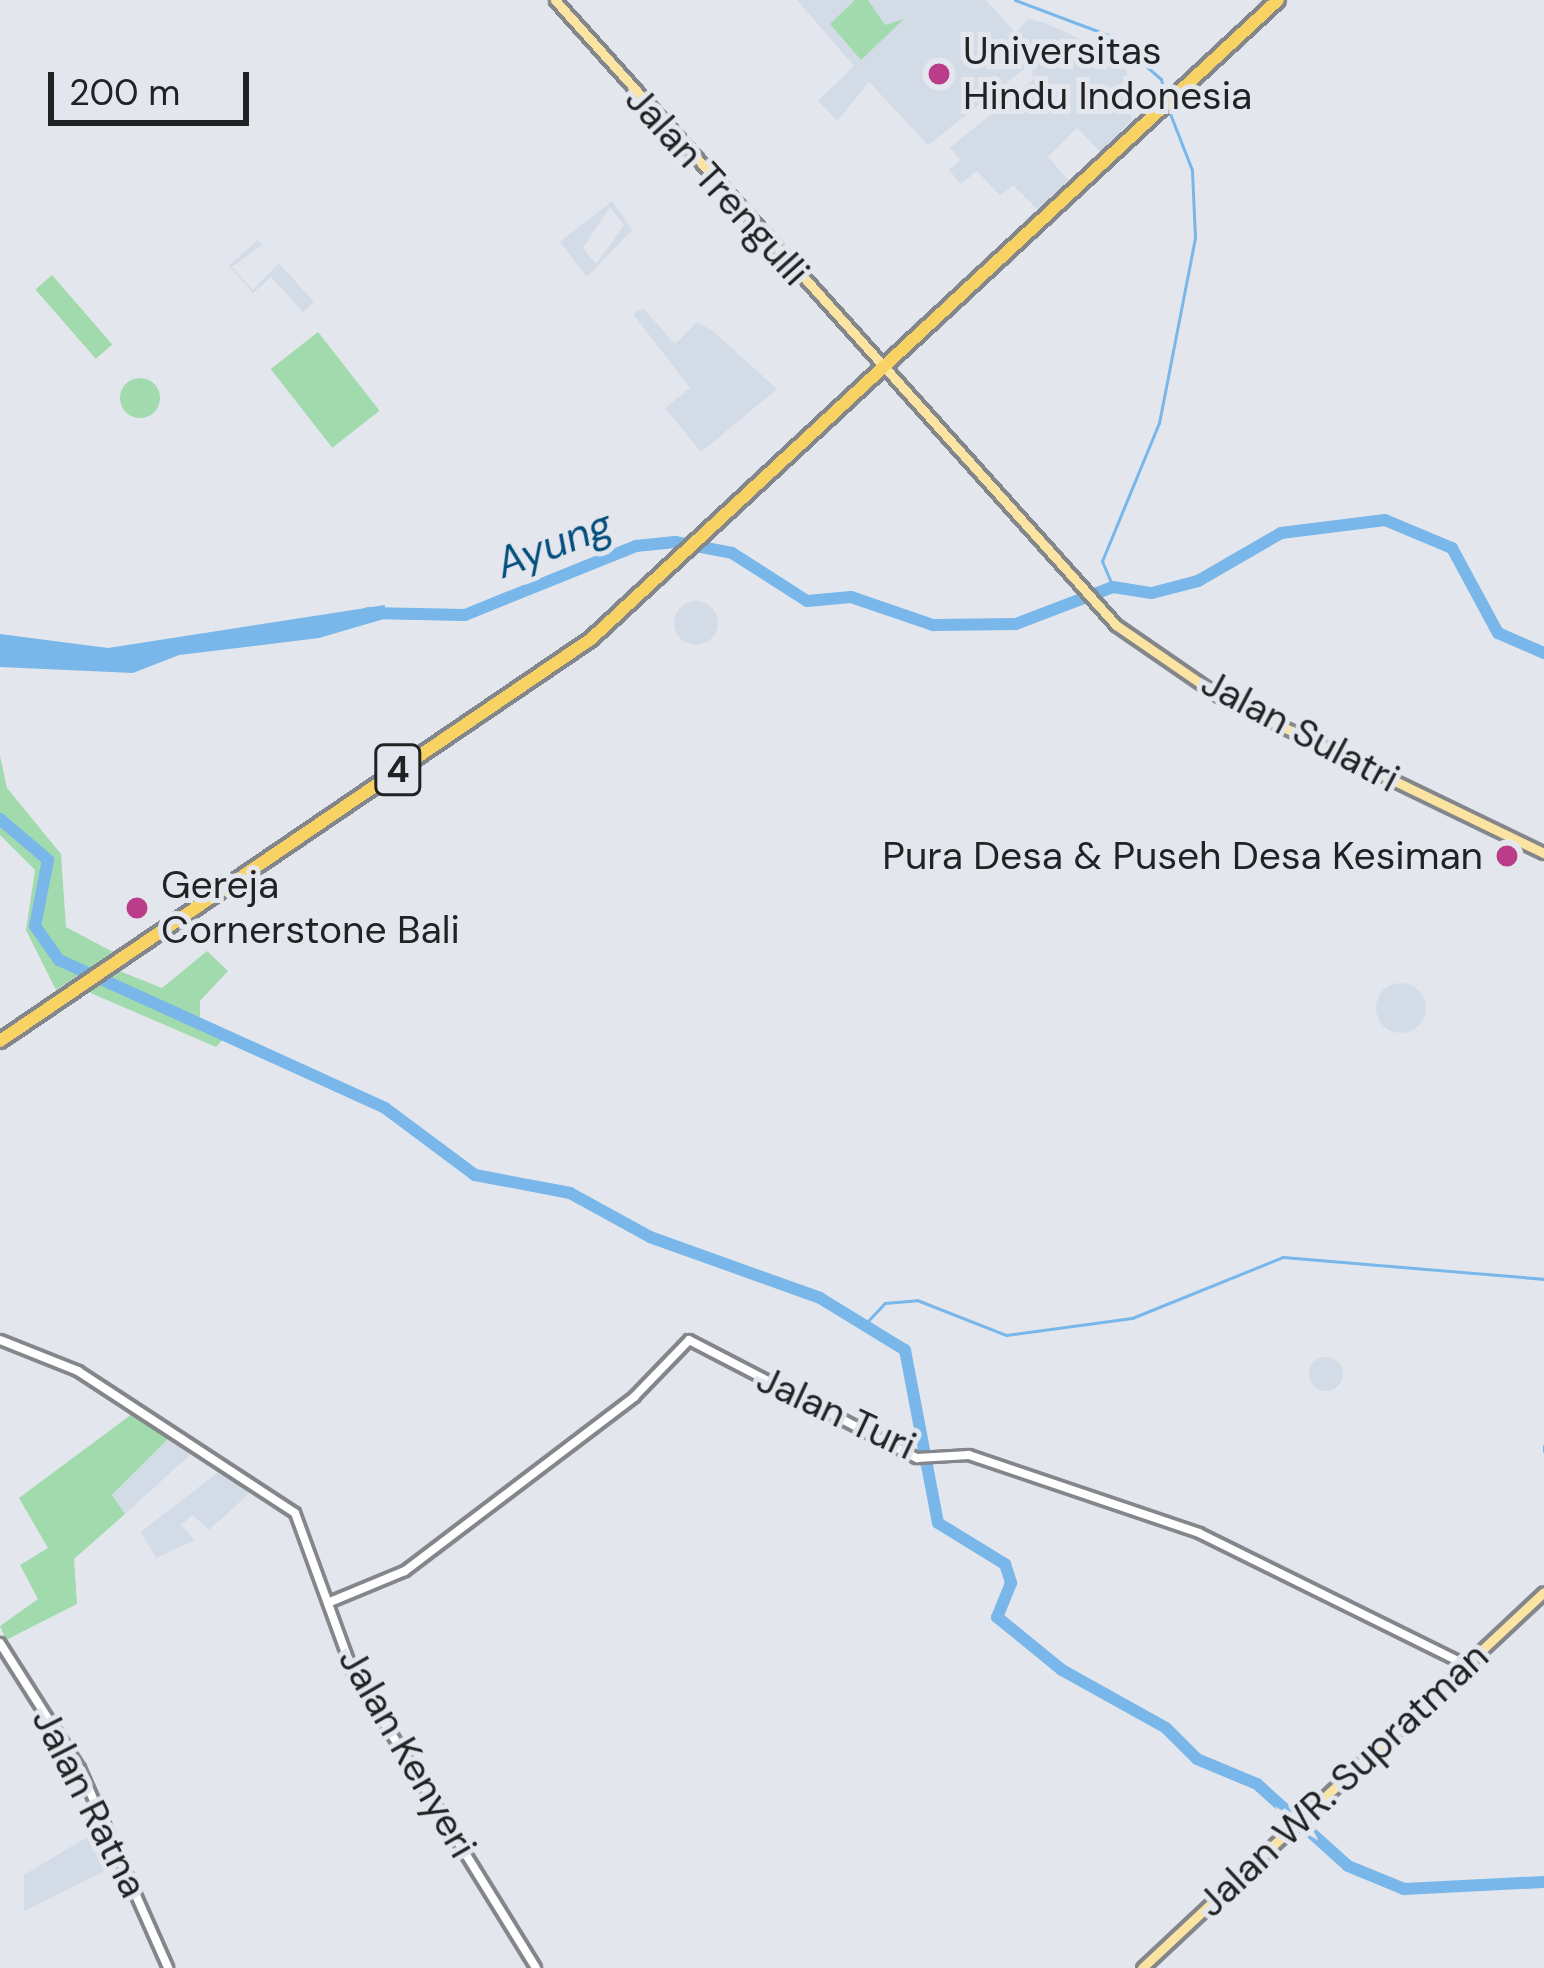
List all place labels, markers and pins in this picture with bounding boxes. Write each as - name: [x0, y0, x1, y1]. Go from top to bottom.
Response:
- place label: Universitas Hindu Indonesia: [963, 29, 1252, 120]
- marker: Universitas Hindu Indonesia: [926, 61, 952, 87]
- place label: Pura Desa & Puseh Desa Kesiman: [882, 833, 1483, 879]
- marker: Pura Desa & Puseh Desa Kesiman: [1494, 843, 1520, 869]
- place label: Gereja Cornerstone Bali: [161, 863, 460, 954]
- marker: Gereja Cornerstone Bali: [124, 895, 150, 921]

